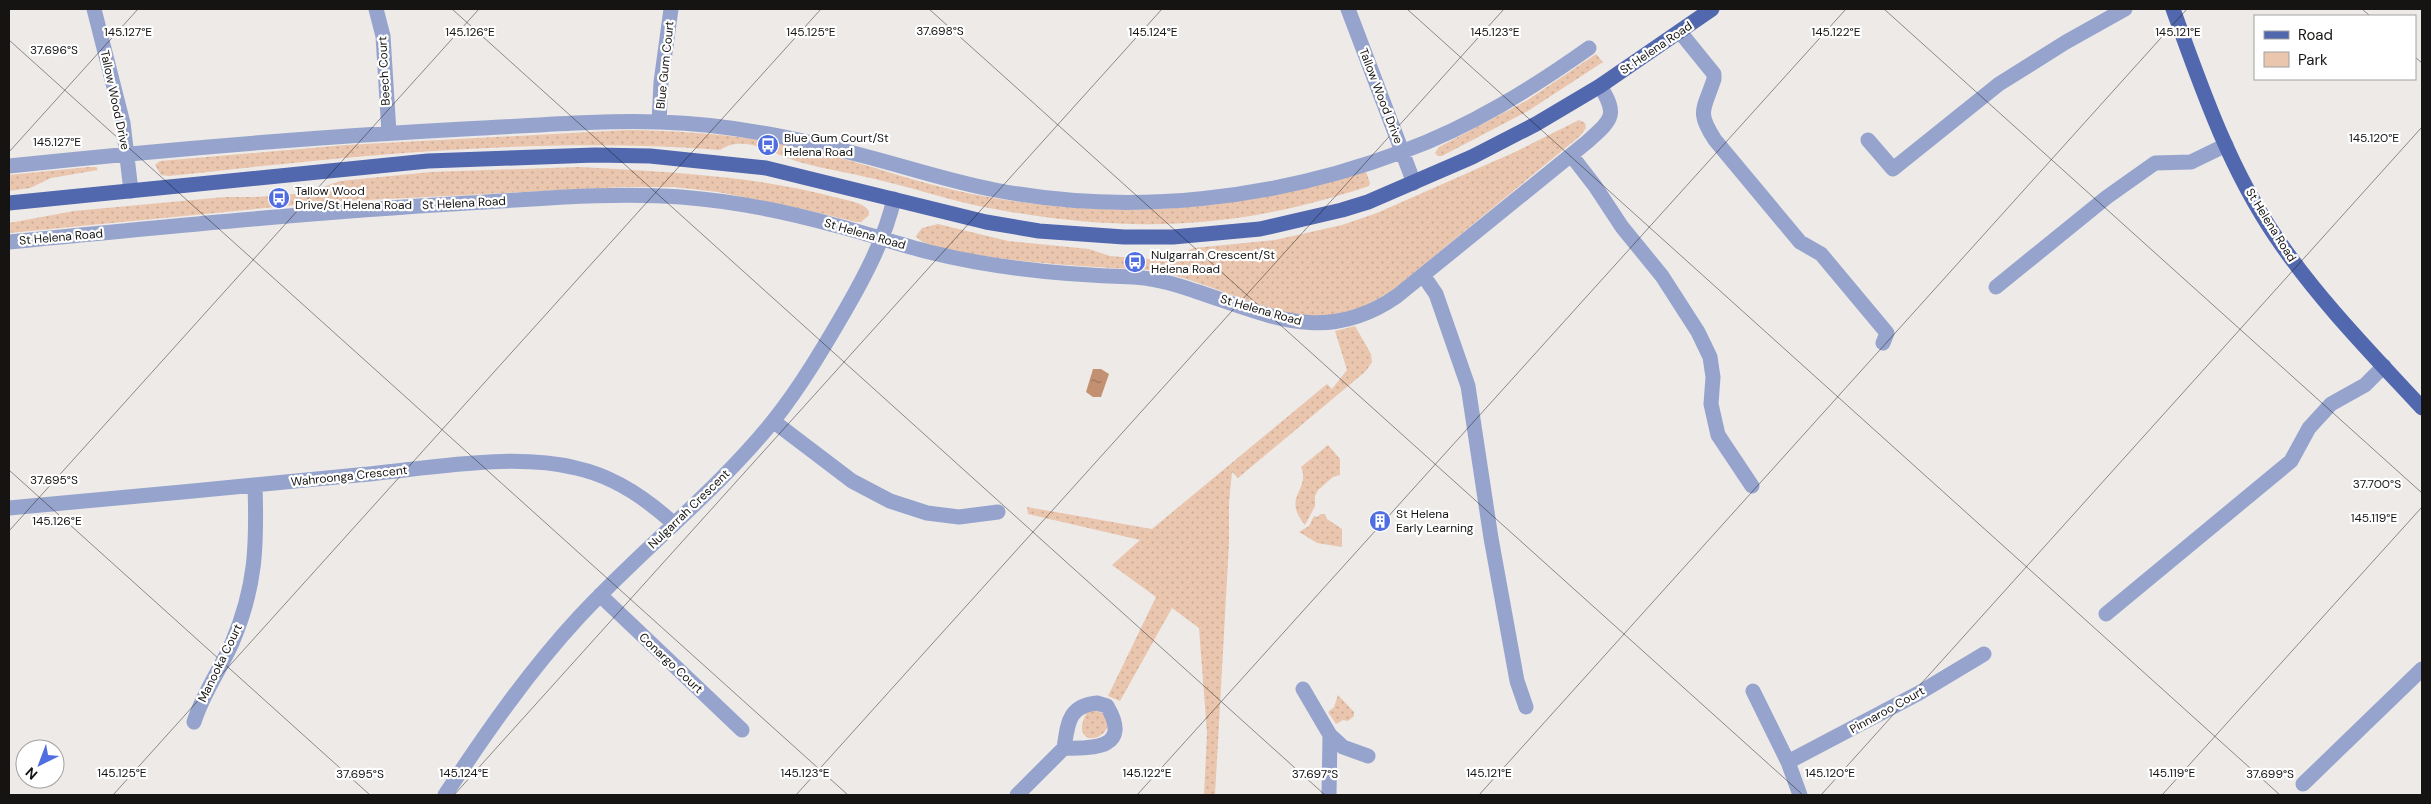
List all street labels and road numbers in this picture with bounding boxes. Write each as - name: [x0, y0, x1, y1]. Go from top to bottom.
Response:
- street label: St Helena Road: [1617, 18, 1695, 78]
- street label: Blue Gum Court: [652, 20, 678, 110]
- street label: Beech Court: [374, 36, 394, 106]
- street label: Tallow Wood Drive: [1355, 46, 1407, 146]
- street label: Tallow Wood Drive: [97, 49, 133, 151]
- street label: St Helena Road: [2242, 185, 2300, 265]
- street label: St Helena Road: [422, 193, 506, 213]
- street label: St Helena Road: [822, 215, 908, 253]
- street label: St Helena Road: [19, 225, 103, 249]
- street label: St Helena Road: [1218, 291, 1304, 329]
- street label: Wahroonga Crescent: [290, 462, 408, 490]
- street label: Nulgarrah Crescent: [645, 466, 733, 552]
- street label: Manooka Court: [194, 621, 246, 705]
- street label: Conargo Court: [636, 629, 707, 697]
- street label: Pinnaroo Court: [1847, 683, 1928, 737]

